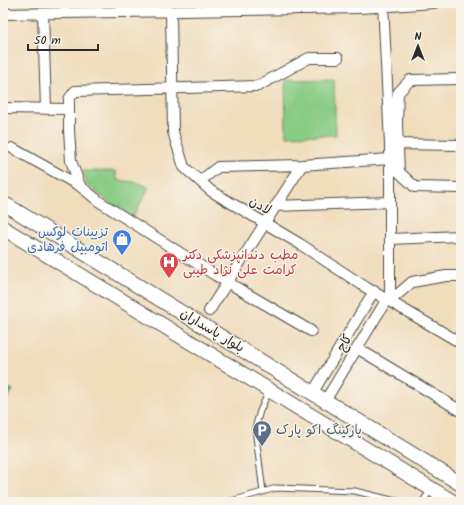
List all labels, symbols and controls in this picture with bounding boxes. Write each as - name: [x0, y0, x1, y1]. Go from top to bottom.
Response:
- scale bar: [28, 26, 98, 52]
- north arrow: [398, 26, 438, 66]
- text: N: [415, 28, 422, 46]
- text: 50 m: [34, 31, 61, 50]
- street label: لادن: [245, 191, 275, 221]
- place label: تزیینات لوکس اتومبیل فرهادی: [27, 222, 108, 258]
- shop icon: تزیینات لوکس اتومبیل فرهادی: [111, 228, 133, 256]
- place label: مطب دندانپزشکی دکتر کرامت علی نژاد طیبی: [182, 245, 298, 281]
- hospital icon: مطب دندانپزشکی دکتر کرامت علی نژاد طیبی: [158, 251, 180, 279]
- street label: بلوار پاسداران: [176, 304, 248, 358]
- street label: کاج: [332, 330, 359, 356]
- parking icon: پارکینگ اکو پارک: [251, 419, 273, 447]
- place label: پارکینگ اکو پارک: [276, 420, 362, 441]

